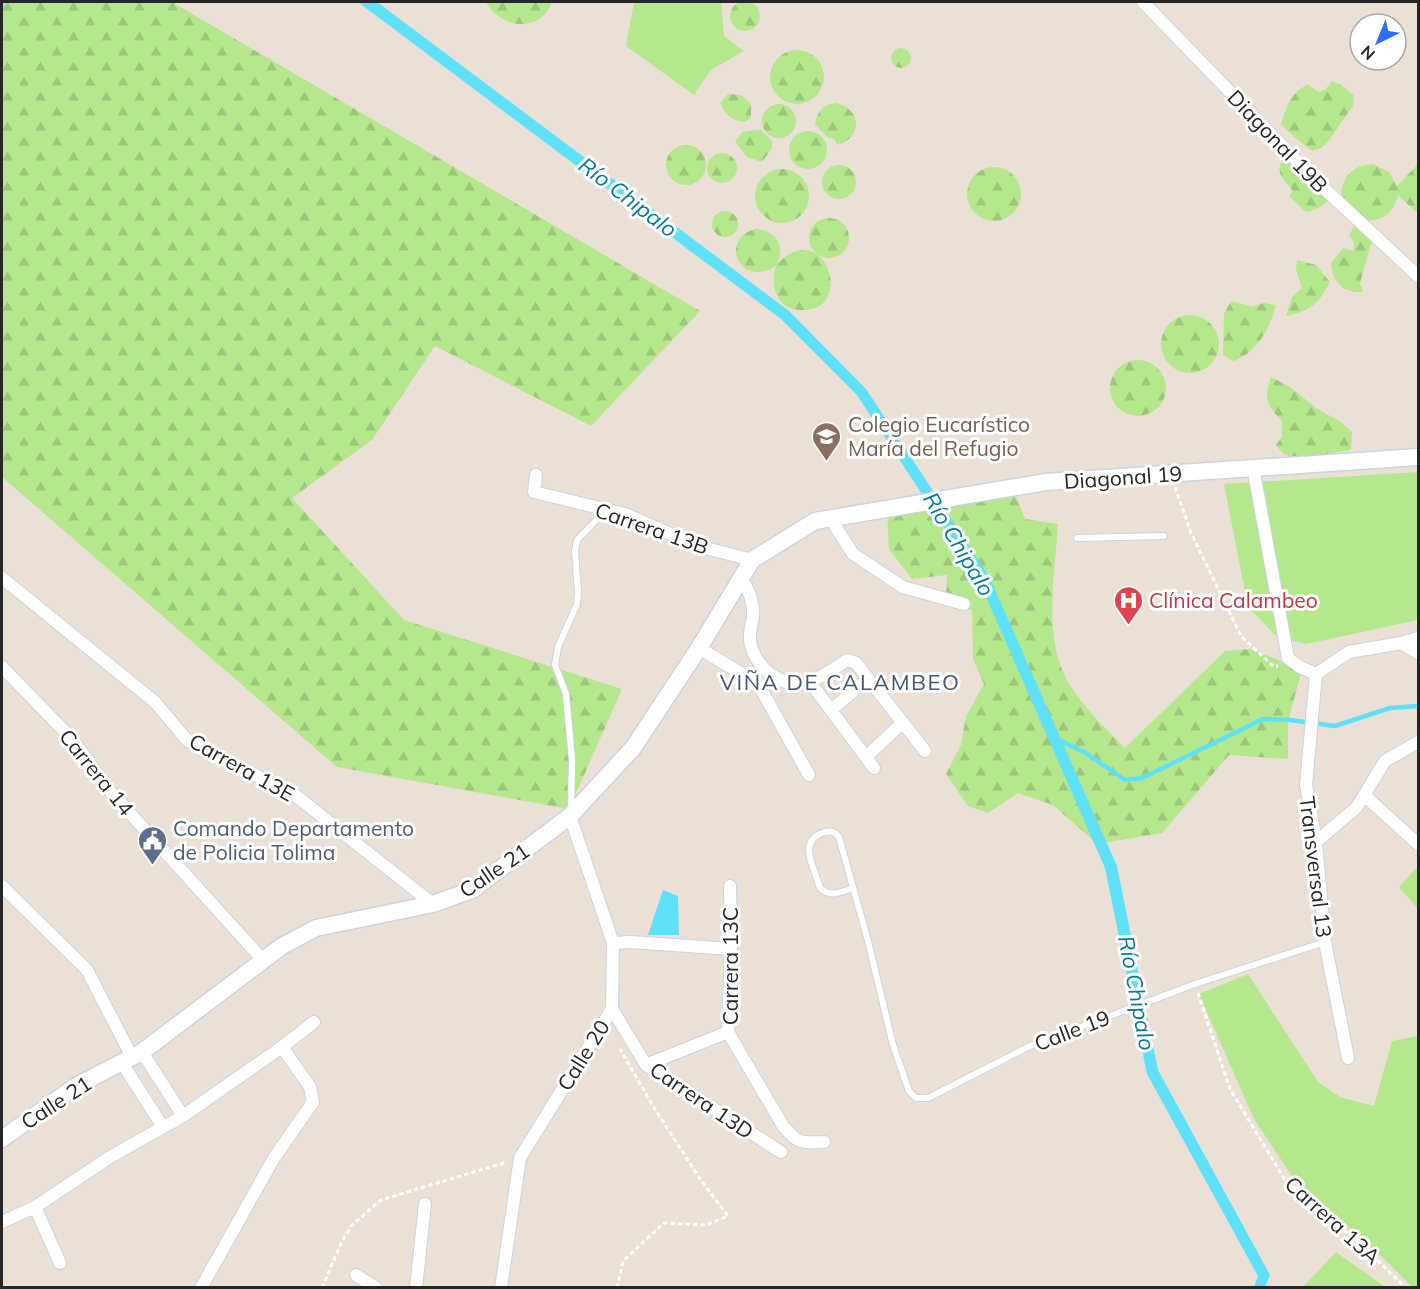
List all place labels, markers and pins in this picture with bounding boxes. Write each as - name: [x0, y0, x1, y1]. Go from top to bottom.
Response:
- place label: Colegio Eucarístico María del Refugio: [848, 411, 1030, 461]
- school or university icon: Colegio Eucarístico María del Refugio: [811, 420, 843, 462]
- hospital icon: Clínica Calambeo: [1112, 584, 1144, 626]
- place label: Clínica Calambeo: [1149, 587, 1318, 613]
- place label: Comando Departamento de Policia Tolima: [173, 815, 414, 865]
- public building icon: Comando Departamento de Policia Tolima: [136, 824, 168, 866]

